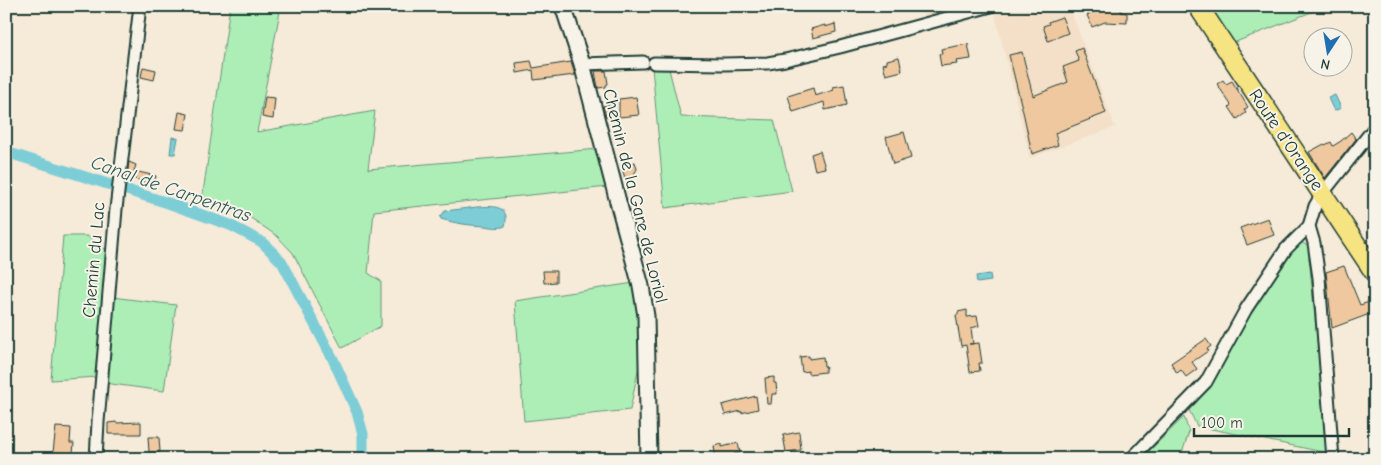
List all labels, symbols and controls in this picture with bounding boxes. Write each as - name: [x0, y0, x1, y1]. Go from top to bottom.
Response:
- north arrow: [1304, 28, 1354, 78]
- text: N: [1319, 55, 1332, 73]
- street label: Route d'Orange: [1244, 85, 1328, 195]
- street label: Chemin de la Gare de Loriol: [598, 87, 672, 305]
- water label: Canal de Carpentras: [88, 151, 254, 227]
- street label: Chemin du Lac: [78, 201, 110, 319]
- scale bar: [1194, 405, 1348, 437]
- text: 100 m: [1201, 414, 1243, 432]

